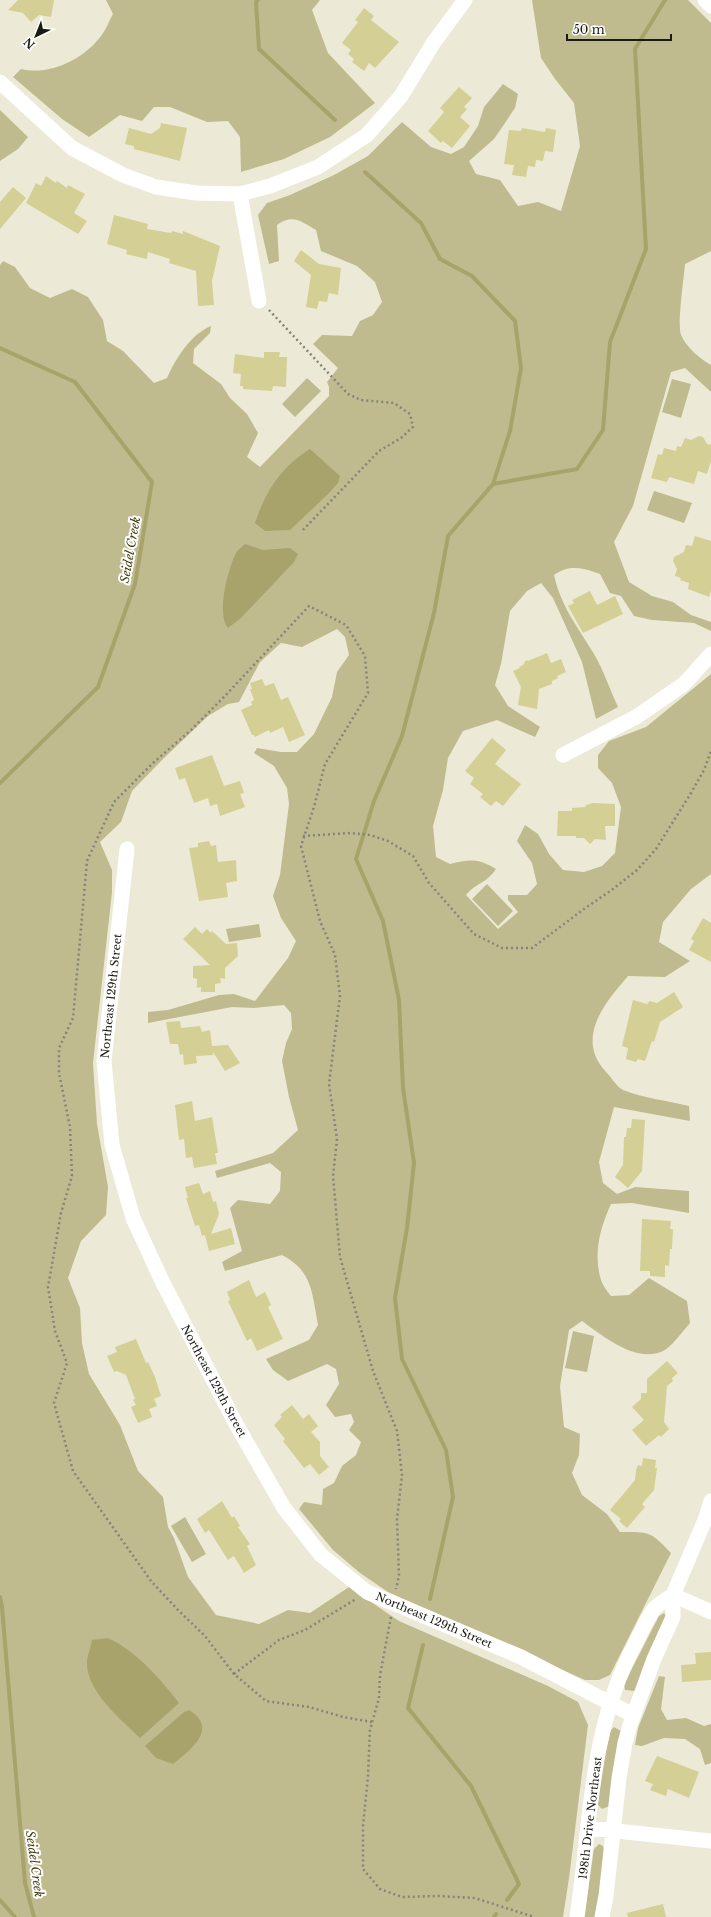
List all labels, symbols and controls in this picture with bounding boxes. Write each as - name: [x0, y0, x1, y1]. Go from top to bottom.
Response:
- north arrow: [16, 16, 56, 56]
- scale bar: [567, 16, 671, 42]
- text: 50 m: [573, 22, 605, 37]
- text: N: [20, 34, 38, 52]
- water label: Seidel Creek: [117, 516, 143, 584]
- street label: Northeast 129th Street: [97, 932, 125, 1059]
- street label: Northeast 129th Street: [178, 1322, 250, 1440]
- street label: Northeast 129th Street: [374, 1589, 495, 1651]
- street label: 198th Drive Northeast: [576, 1755, 605, 1880]
- water label: Seidel Creek: [23, 1830, 47, 1898]

